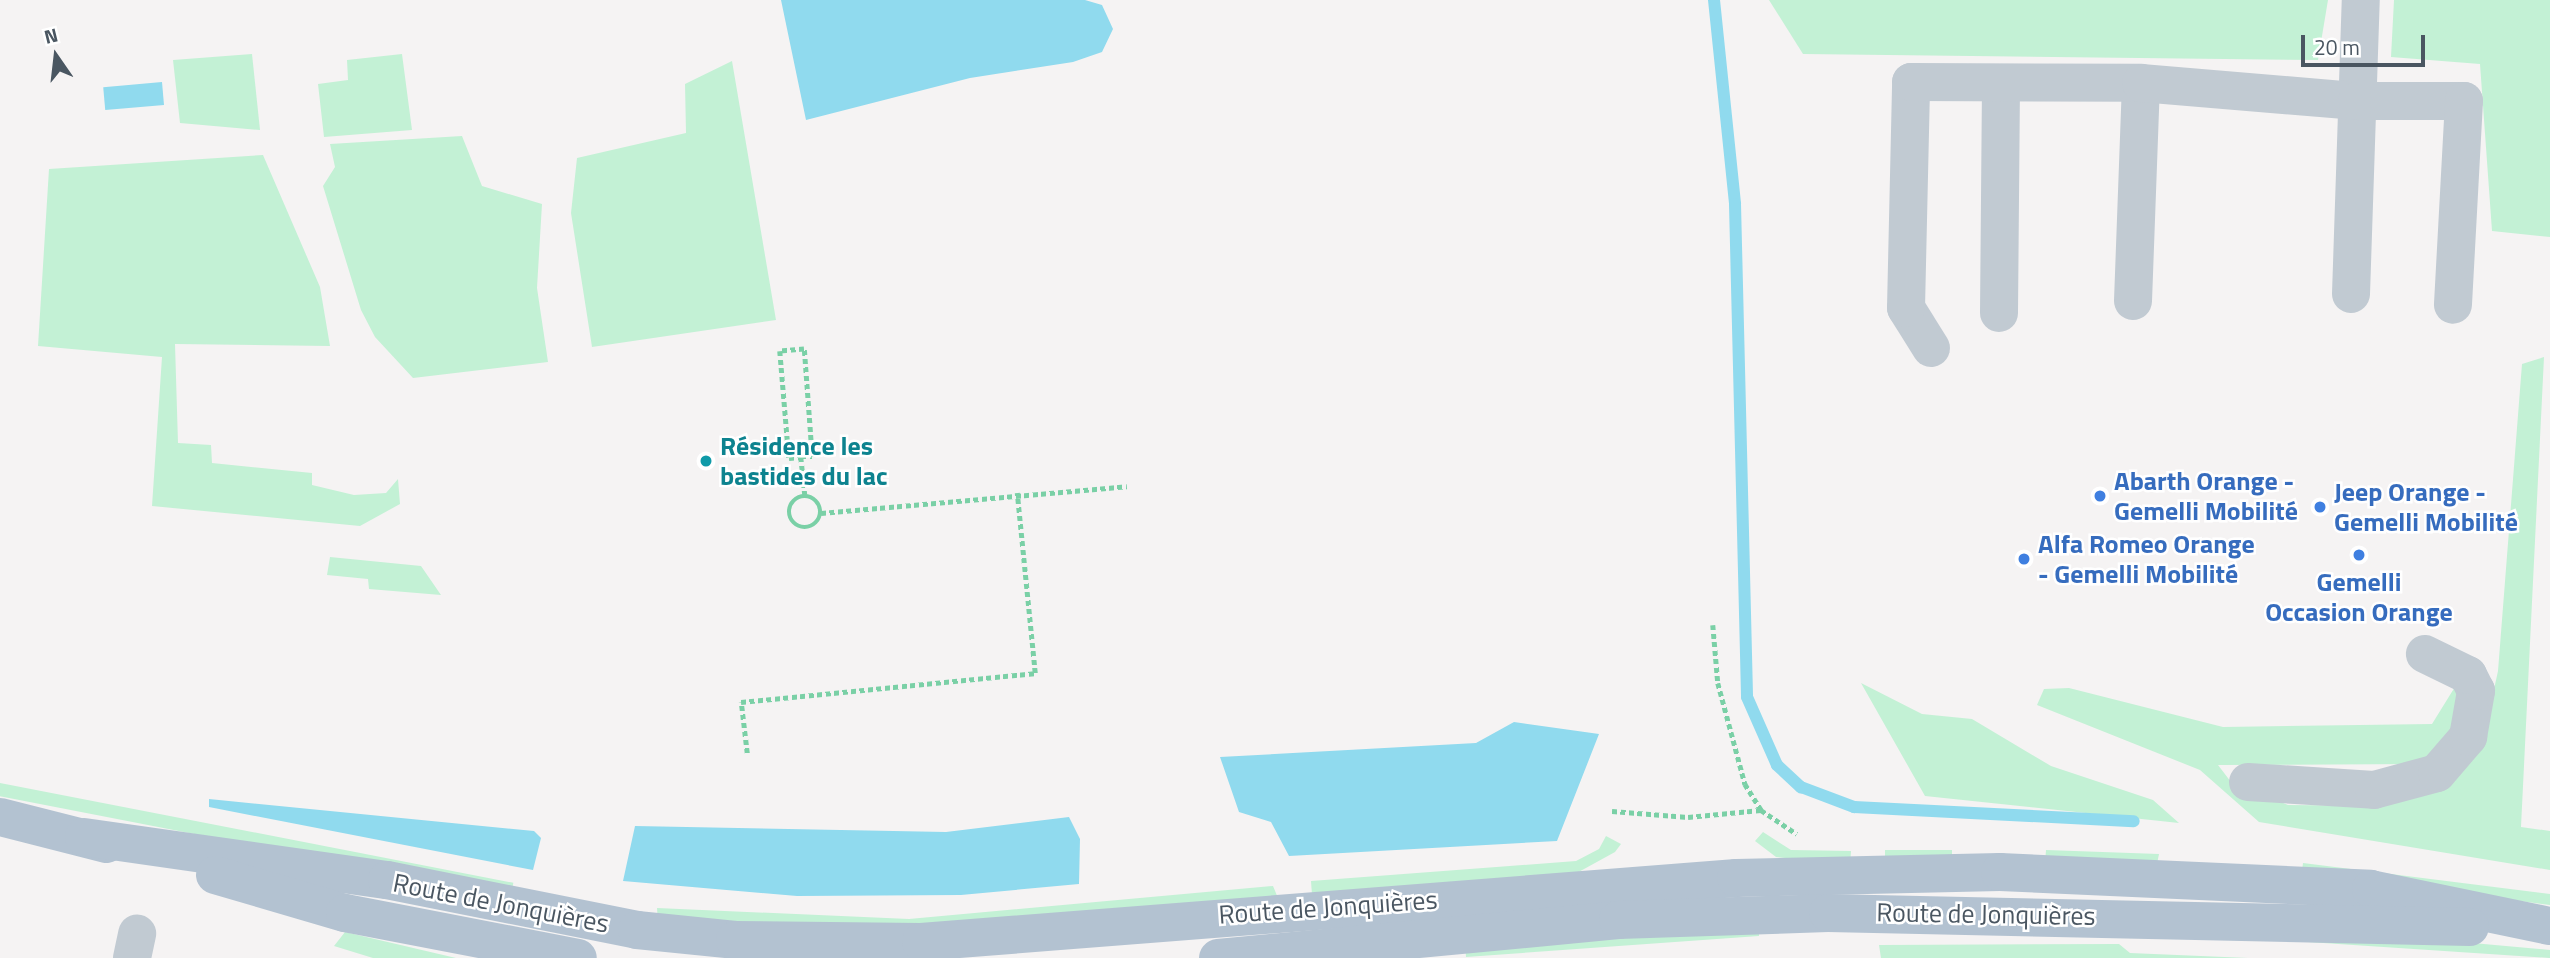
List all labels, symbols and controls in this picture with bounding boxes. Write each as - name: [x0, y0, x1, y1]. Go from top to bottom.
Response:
- text: N: [41, 19, 61, 51]
- north arrow: [21, 21, 91, 91]
- scale bar: [2305, 21, 2429, 65]
- text: 20 m: [2314, 31, 2360, 63]
- place label: Résidence les bastides du lac: [720, 430, 888, 492]
- marker: Résidence les bastides du lac: [698, 453, 714, 469]
- place label: Abarth Orange - Gemelli Mobilité: [2114, 465, 2298, 526]
- place label: Jeep Orange - Gemelli Mobilité: [2334, 476, 2518, 538]
- marker: Abarth Orange - Gemelli Mobilité: [2092, 488, 2108, 504]
- marker: Jeep Orange - Gemelli Mobilité: [2312, 499, 2328, 515]
- place label: Alfa Romeo Orange - Gemelli Mobilité: [2038, 528, 2255, 590]
- marker: Gemelli Occasion Orange: [2351, 547, 2367, 563]
- marker: Alfa Romeo Orange - Gemelli Mobilité: [2016, 551, 2032, 567]
- place label: Gemelli Occasion Orange: [2265, 566, 2453, 628]
- street label: Route de Jonquières: [390, 867, 612, 939]
- street label: Route de Jonquières: [1218, 884, 1438, 930]
- street label: Route de Jonquières: [1876, 896, 2096, 932]

